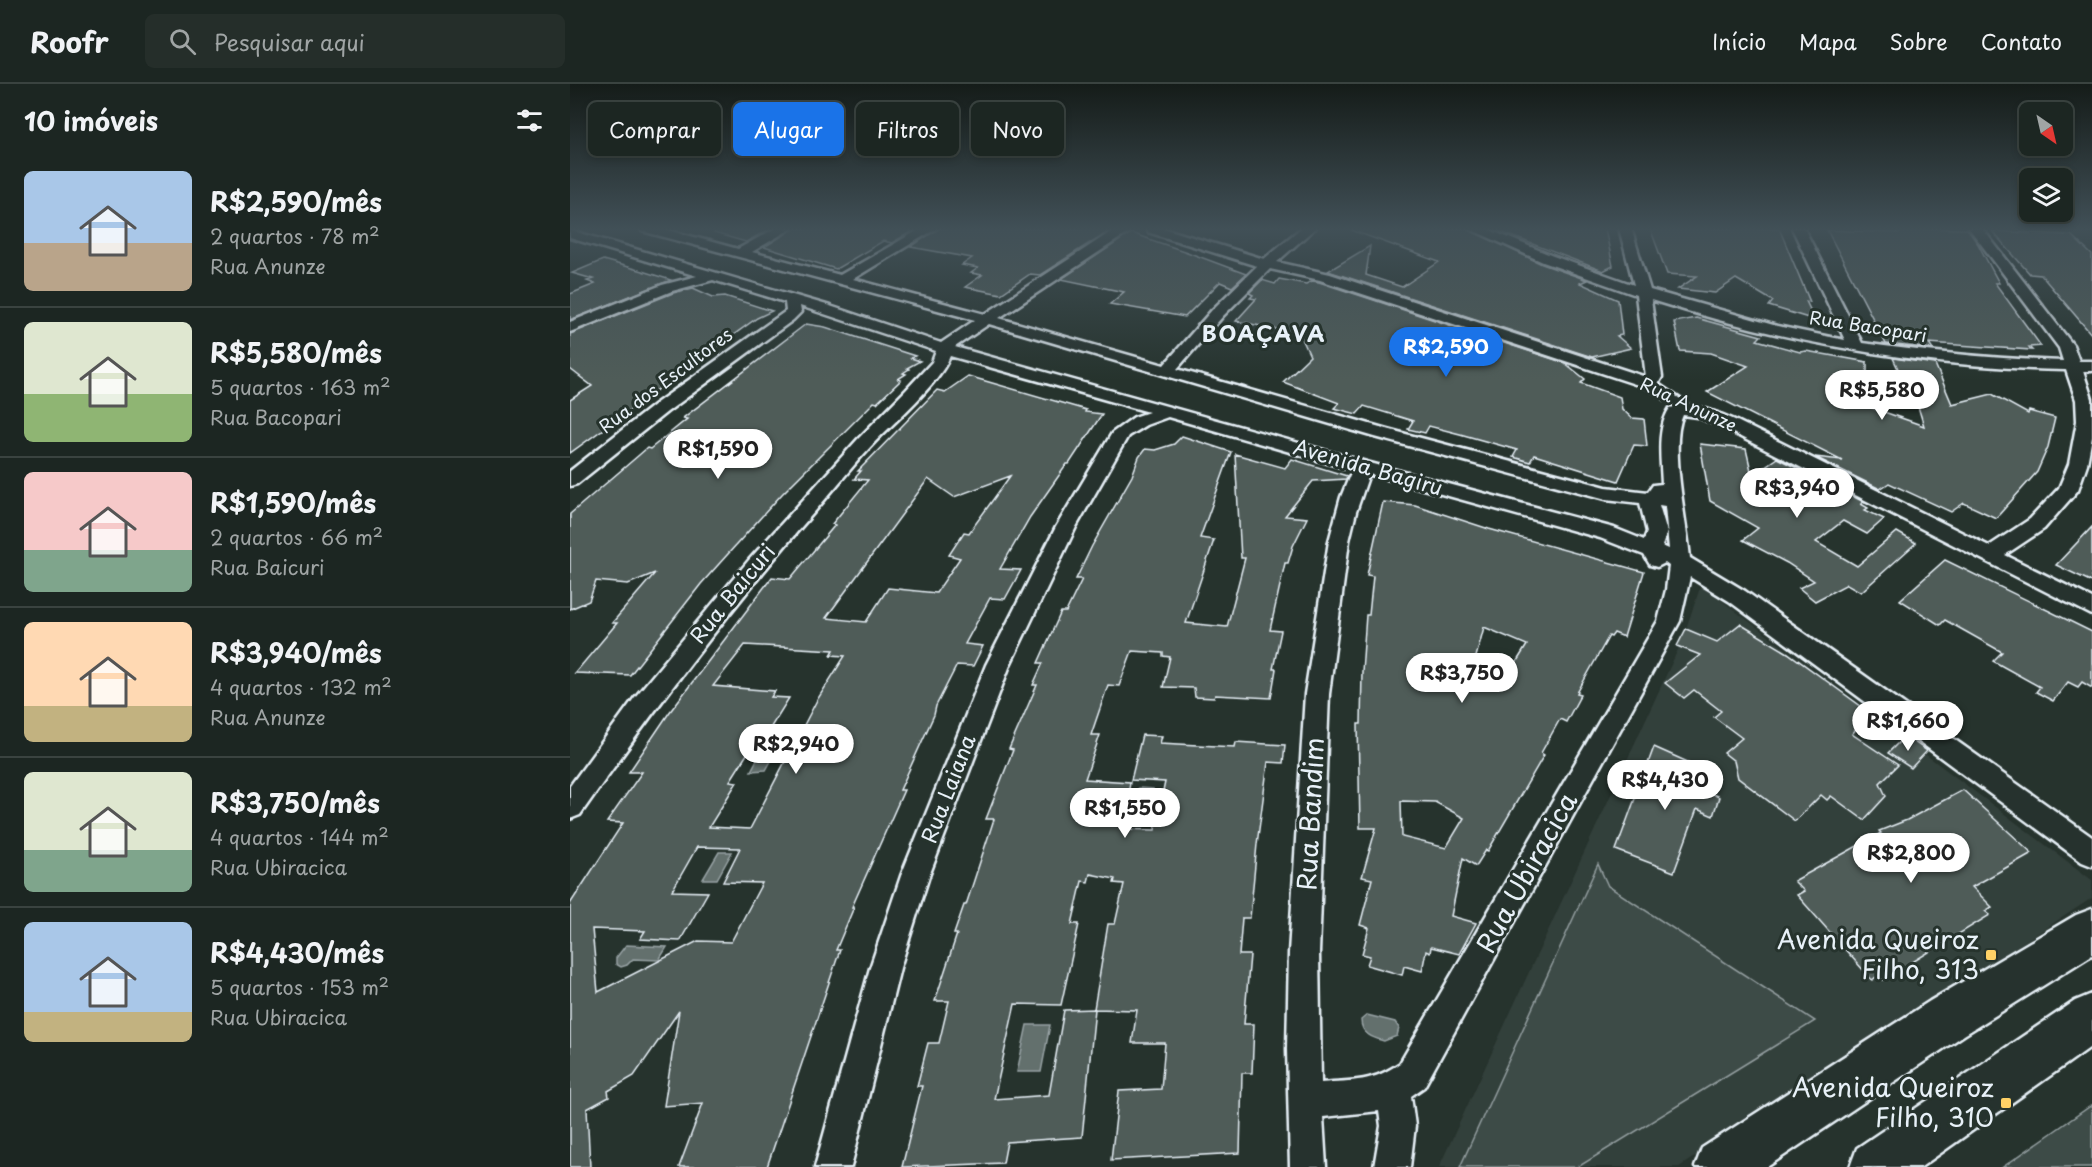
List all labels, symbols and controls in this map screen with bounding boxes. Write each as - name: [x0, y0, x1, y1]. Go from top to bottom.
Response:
- search box: [145, 14, 565, 68]
- text: Roofr: [30, 20, 109, 63]
- icon: search: [166, 25, 199, 58]
- text: Pesquisar aqui: [214, 25, 365, 58]
- text: Início: [1712, 25, 1766, 57]
- text: Mapa: [1799, 25, 1857, 57]
- text: Sobre: [1890, 25, 1948, 57]
- text: Contato: [1981, 25, 2062, 57]
- text: 10 imóveis: [24, 101, 158, 140]
- chip: Comprar: [588, 102, 721, 156]
- chip: Alugar: [733, 102, 844, 156]
- chip: Filtros: [856, 102, 959, 156]
- chip: Novo: [971, 102, 1064, 156]
- north arrow: [2019, 102, 2073, 156]
- map controls: [2019, 102, 2073, 222]
- icon: filters: [513, 104, 546, 137]
- button: layers: [2019, 168, 2073, 222]
- text: R$2,590/mês: [210, 182, 382, 221]
- icon: home: [72, 195, 144, 267]
- text: 2 quartos · 78 m²: [210, 221, 380, 251]
- text: Rua Anunze: [210, 251, 325, 281]
- street label: Rua Bacopari: [1808, 303, 1929, 348]
- district label: BOAÇAVA: [1202, 316, 1326, 349]
- street label: Rua dos Escultores: [593, 321, 737, 439]
- pin: R$2,590: [1391, 327, 1501, 378]
- text: R$2,590: [1403, 331, 1489, 361]
- text: R$5,580/mês: [210, 333, 382, 372]
- icon: home: [72, 346, 144, 418]
- street label: Rua Anunze: [1636, 369, 1741, 438]
- pin: R$5,580: [1827, 370, 1937, 421]
- text: 5 quartos · 163 m²: [210, 372, 391, 402]
- text: R$5,580: [1839, 374, 1925, 404]
- text: Rua Bacopari: [210, 402, 342, 432]
- pin: R$1,590: [663, 429, 773, 480]
- street label: Avenida Bagiru: [1290, 429, 1447, 503]
- text: R$1,590: [677, 433, 759, 463]
- pin: R$3,940: [1742, 468, 1852, 519]
- text: R$3,940: [1754, 472, 1840, 502]
- text: R$1,590/mês: [210, 483, 376, 522]
- icon: home: [72, 496, 144, 568]
- text: 2 quartos · 66 m²: [210, 522, 383, 552]
- street label: Rua Baicuri: [681, 536, 782, 650]
- text: Rua Baicuri: [210, 552, 325, 582]
- text: R$3,940/mês: [210, 633, 382, 672]
- icon: home: [72, 646, 144, 718]
- pin: R$3,750: [1407, 653, 1517, 704]
- text: R$3,750: [1420, 657, 1504, 687]
- text: 4 quartos · 132 m²: [210, 672, 392, 702]
- pin: R$1,660: [1853, 701, 1963, 752]
- text: Rua Anunze: [210, 702, 325, 732]
- text: R$1,660: [1866, 705, 1950, 735]
- pin: R$2,940: [741, 724, 851, 775]
- text: R$2,940: [753, 728, 839, 758]
- street label: Rua Laiana: [912, 729, 983, 847]
- street label: Rua Bandim: [1286, 736, 1333, 892]
- pin: R$4,430: [1610, 760, 1720, 811]
- text: R$4,430: [1621, 764, 1709, 794]
- text: R$3,750/mês: [210, 783, 380, 822]
- street label: Rua Ubiracica: [1465, 784, 1586, 960]
- pin: R$1,550: [1070, 788, 1180, 839]
- text: R$1,550: [1084, 792, 1166, 822]
- icon: home: [72, 796, 144, 868]
- text: 4 quartos · 144 m²: [210, 822, 389, 852]
- pin: R$2,800: [1856, 833, 1966, 884]
- text: R$2,800: [1867, 837, 1955, 867]
- text: Rua Ubiracica: [210, 852, 347, 882]
- place label: Avenida Queiroz Filho, 313: [1777, 919, 1979, 988]
- text: R$4,430/mês: [210, 933, 384, 972]
- icon: home: [72, 946, 144, 1018]
- marker: Avenida Queiroz Filho, 313: [1984, 948, 1998, 962]
- text: 5 quartos · 153 m²: [210, 972, 389, 1002]
- text: Rua Ubiracica: [210, 1002, 347, 1032]
- place label: Avenida Queiroz Filho, 310: [1792, 1067, 1994, 1136]
- marker: Avenida Queiroz Filho, 310: [1999, 1096, 2013, 1110]

